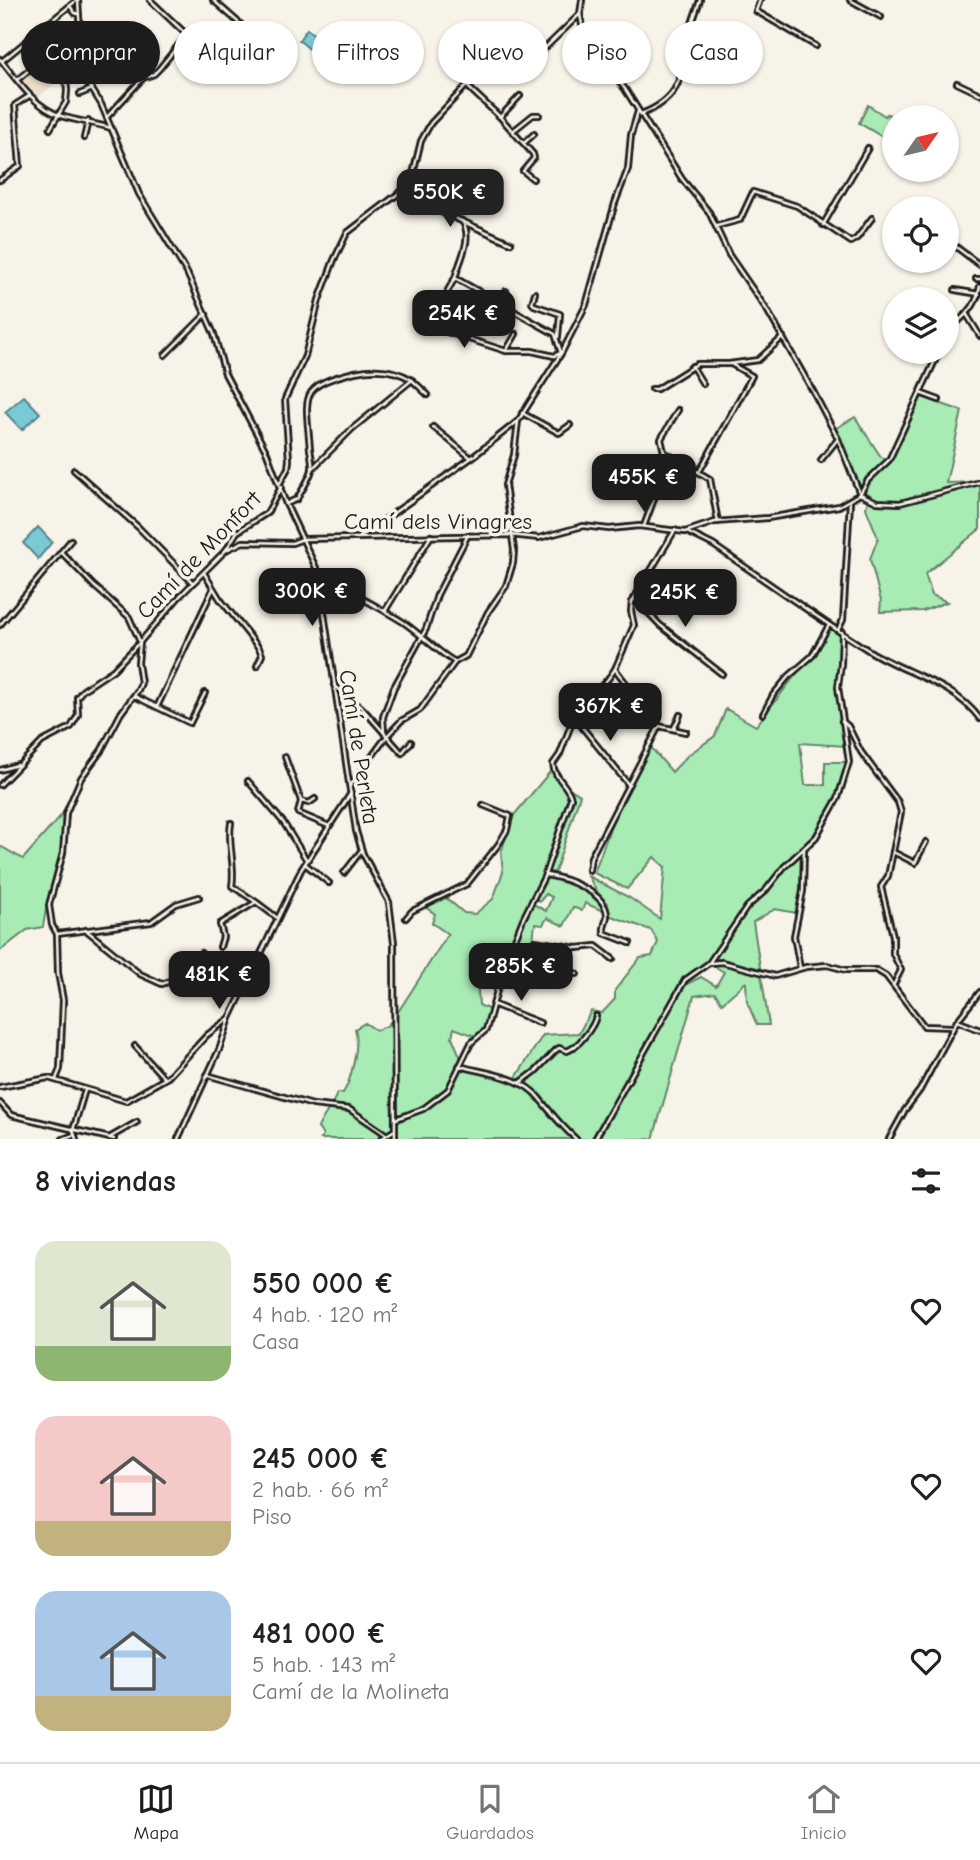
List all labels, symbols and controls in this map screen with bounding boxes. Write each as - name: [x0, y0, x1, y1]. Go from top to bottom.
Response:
- chip: Comprar: [21, 21, 160, 84]
- chip: Alquilar: [174, 21, 298, 84]
- chip: Filtros: [312, 21, 424, 84]
- chip: Nuevo: [438, 21, 548, 84]
- chip: Piso: [562, 21, 651, 84]
- chip: Casa: [665, 21, 763, 84]
- north arrow: [882, 105, 959, 182]
- map controls: [882, 105, 959, 364]
- pin: 550K €: [393, 170, 507, 229]
- text: 550K €: [413, 178, 487, 205]
- button: locate: [882, 196, 959, 273]
- button: layers: [882, 287, 959, 364]
- pin: 254K €: [407, 290, 521, 350]
- text: 254K €: [428, 299, 500, 326]
- pin: 455K €: [587, 454, 701, 514]
- text: 455K €: [608, 463, 680, 490]
- street label: Camí de Monfort: [131, 484, 268, 625]
- street label: Camí dels Vinagres: [344, 508, 532, 535]
- pin: 300K €: [255, 568, 369, 628]
- pin: 245K €: [628, 570, 742, 629]
- text: 300K €: [275, 577, 349, 604]
- text: 245K €: [650, 578, 720, 605]
- street label: Camí de Perleta: [333, 668, 385, 826]
- pin: 367K €: [553, 684, 667, 743]
- text: 367K €: [575, 692, 645, 719]
- pin: 285K €: [464, 944, 578, 1003]
- pin: 481K €: [162, 951, 276, 1011]
- text: 285K €: [485, 952, 557, 979]
- text: 481K €: [185, 960, 253, 987]
- icon: filters: [907, 1162, 945, 1200]
- text: 8 viviendas: [35, 1164, 176, 1199]
- text: 550 000 €: [252, 1266, 395, 1301]
- icon: home: [91, 1269, 175, 1353]
- icon: heart: [907, 1292, 945, 1330]
- text: 4 hab. · 120 m²: [252, 1301, 397, 1328]
- text: Casa: [252, 1328, 299, 1355]
- text: 245 000 €: [252, 1441, 390, 1476]
- icon: home: [91, 1444, 175, 1528]
- icon: heart: [907, 1467, 945, 1505]
- text: 2 hab. · 66 m²: [252, 1476, 388, 1503]
- text: Piso: [252, 1503, 292, 1530]
- text: 481 000 €: [252, 1616, 387, 1651]
- icon: home: [91, 1619, 175, 1703]
- icon: heart: [907, 1642, 945, 1680]
- text: 5 hab. · 143 m²: [252, 1651, 395, 1678]
- text: Camí de la Molineta: [252, 1678, 450, 1705]
- tab: Mapa: [133, 1780, 179, 1844]
- tab: Guardados: [446, 1780, 534, 1844]
- tab: Inicio: [801, 1780, 847, 1844]

